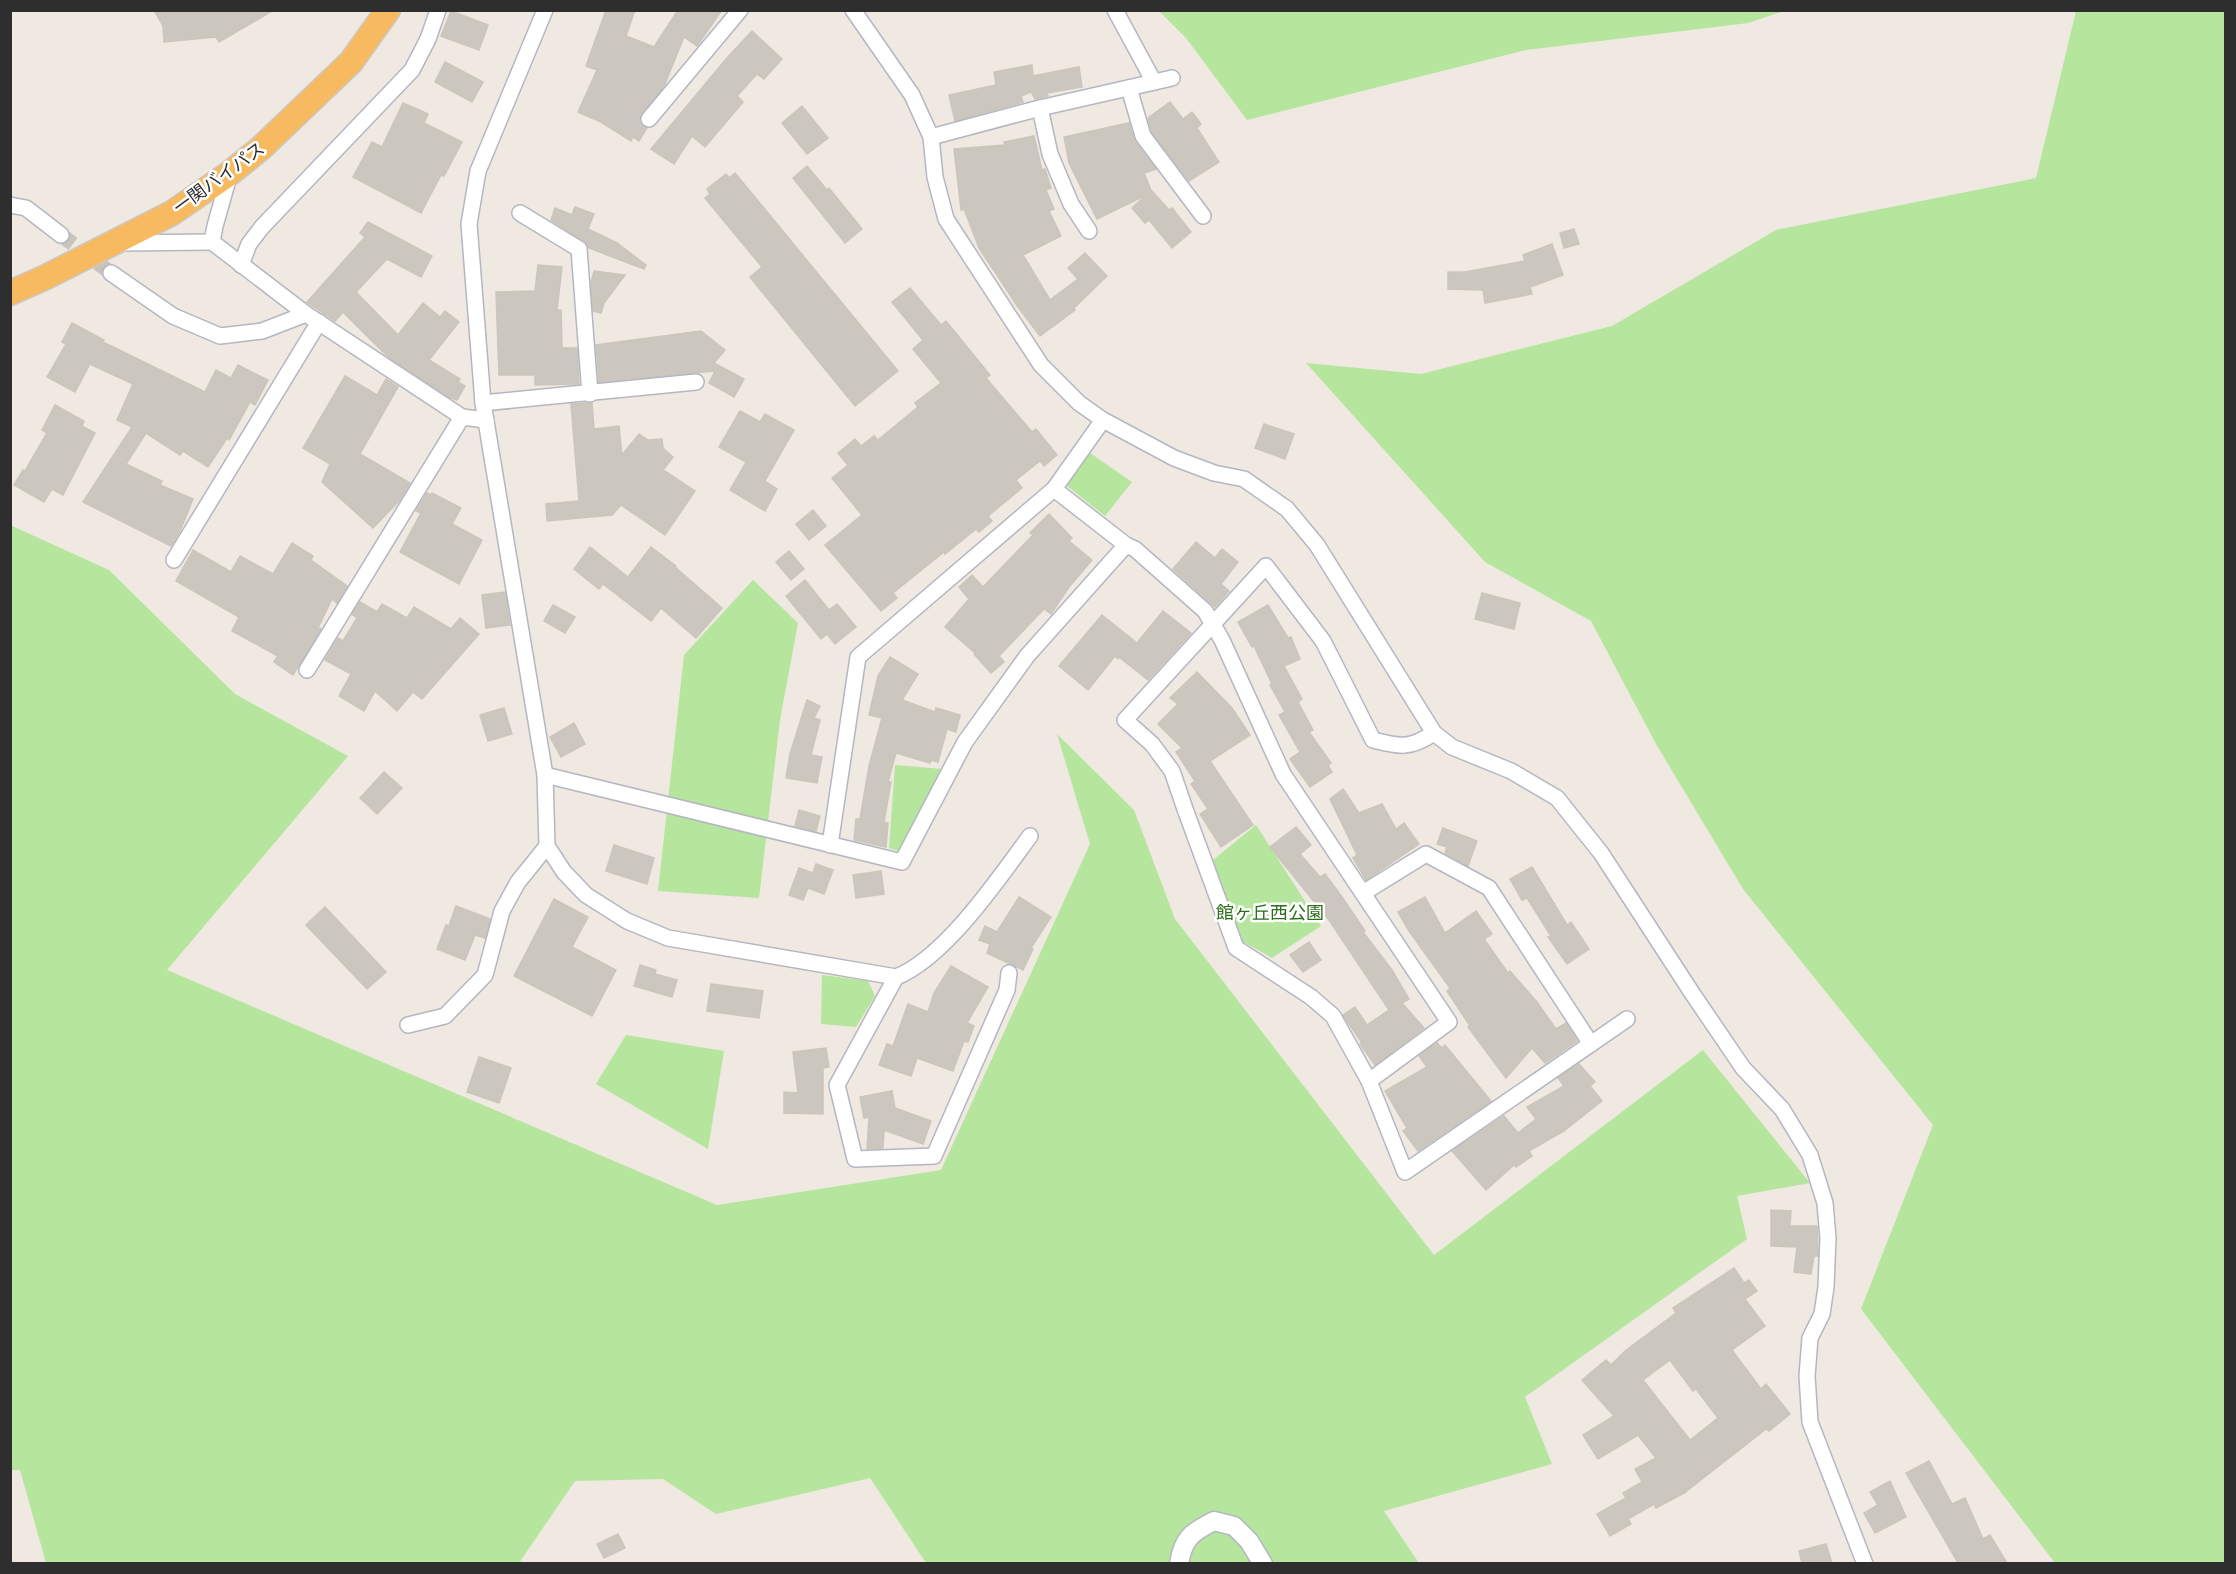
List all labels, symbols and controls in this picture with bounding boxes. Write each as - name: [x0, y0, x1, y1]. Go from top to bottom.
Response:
- street label: 一関バイパス: [169, 137, 269, 219]
- park label: 館ヶ丘西公園: [1216, 902, 1324, 924]

